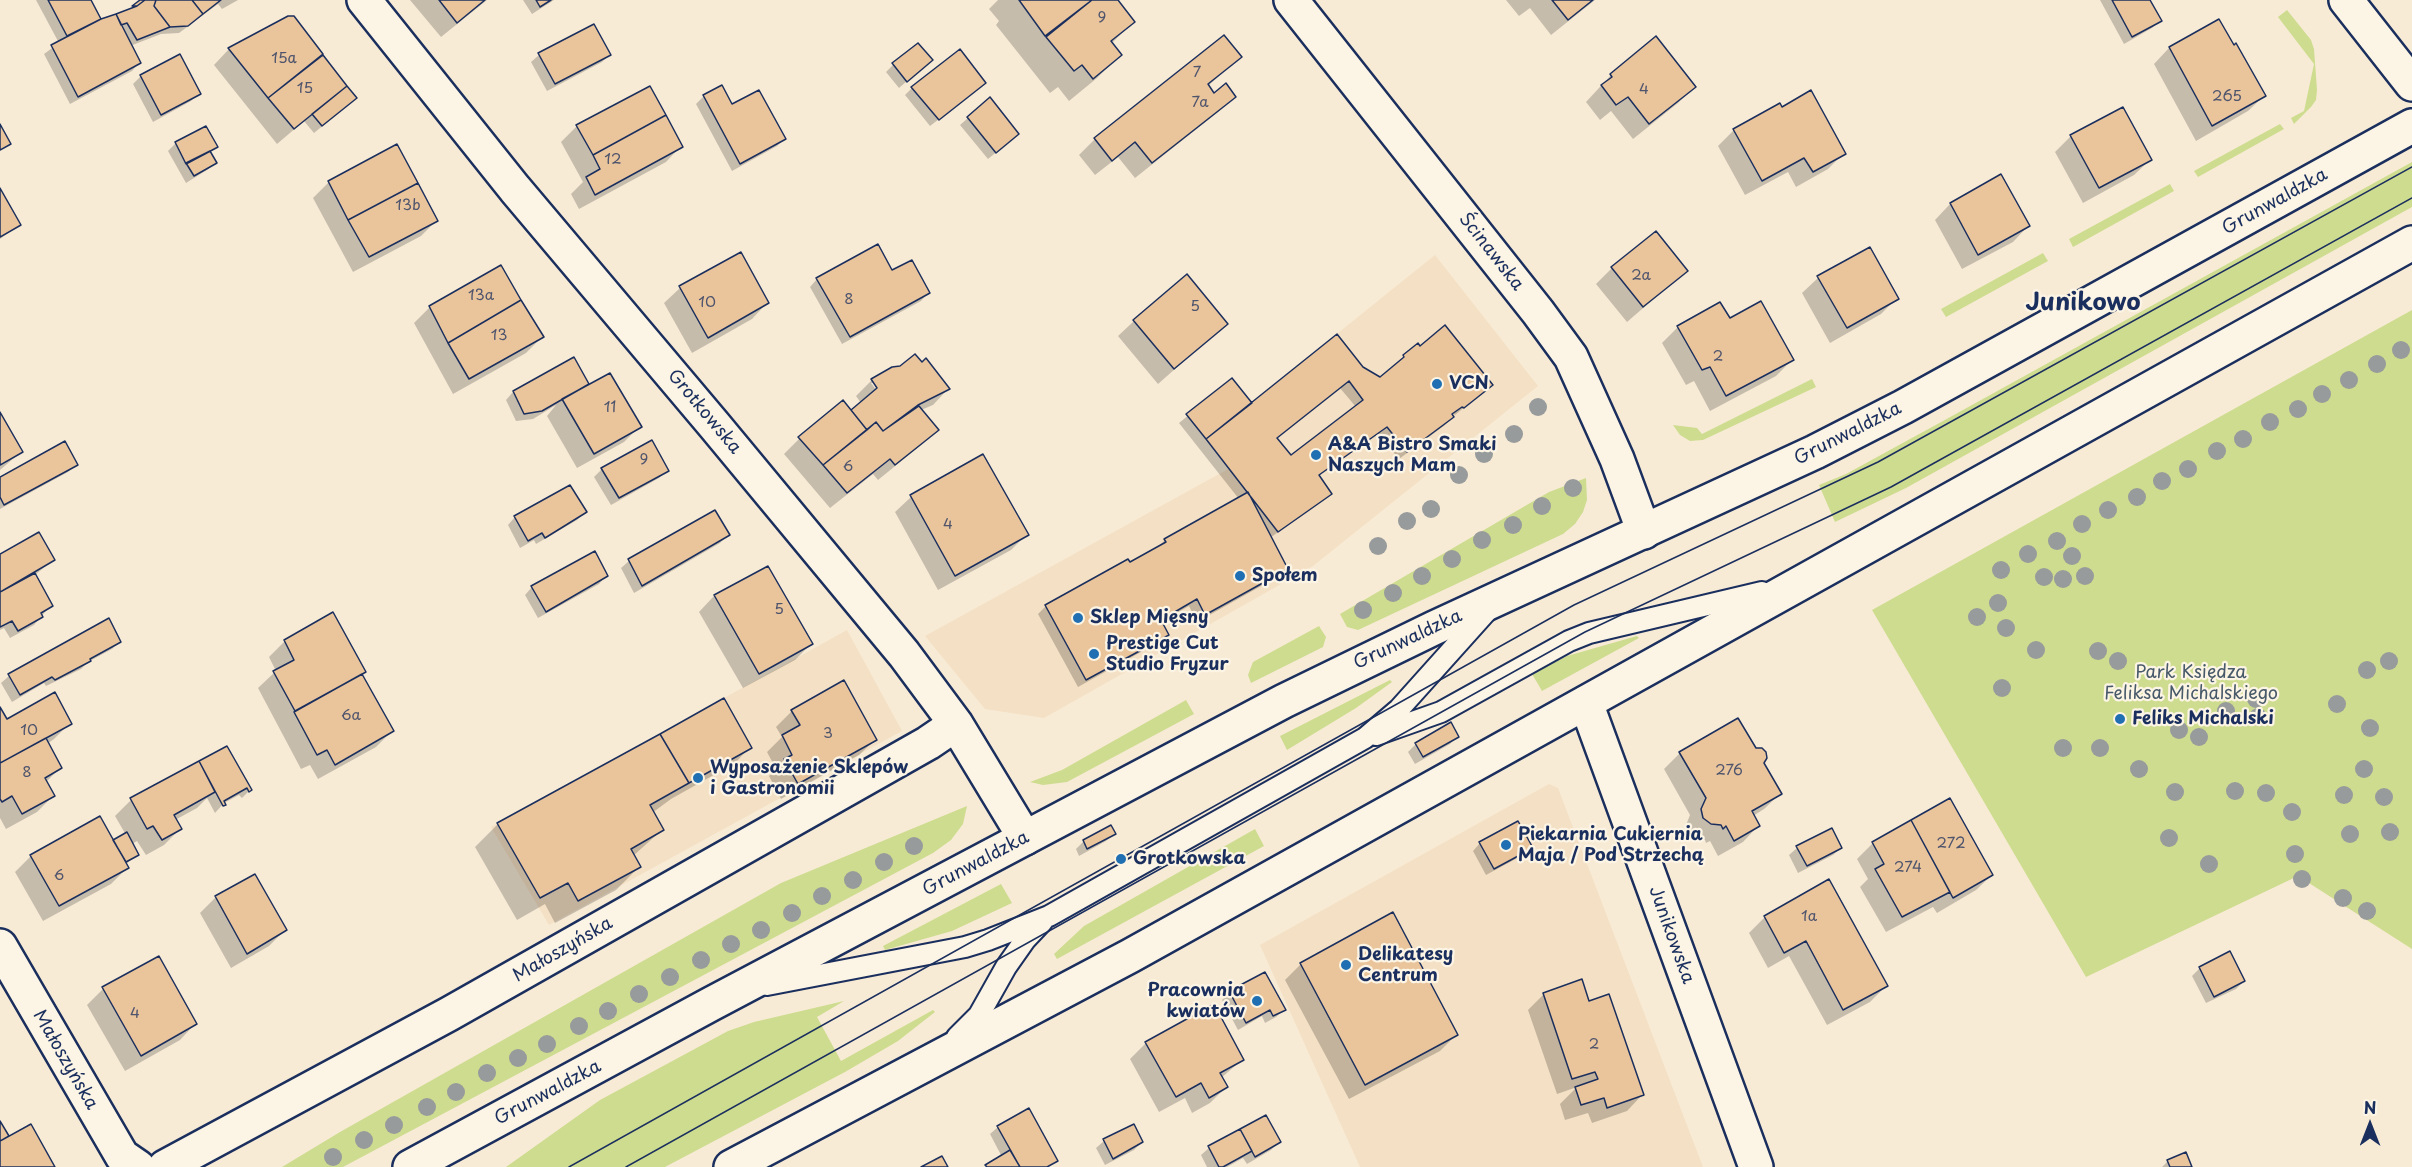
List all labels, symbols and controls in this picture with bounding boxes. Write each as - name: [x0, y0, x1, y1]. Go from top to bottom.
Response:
- house number: 9: [1098, 9, 1106, 27]
- house number: 15a: [271, 50, 297, 68]
- house number: 7: [1193, 64, 1201, 82]
- house number: 15: [297, 80, 313, 98]
- house number: 4: [1639, 81, 1649, 99]
- house number: 265: [2212, 88, 2242, 106]
- house number: 7a: [1191, 94, 1209, 112]
- house number: 12: [604, 151, 622, 169]
- street label: Grunwaldzka: [2219, 164, 2331, 240]
- house number: 13b: [395, 197, 421, 215]
- street label: Ścinawska: [1454, 209, 1528, 295]
- house number: 2a: [1631, 267, 1651, 285]
- house number: 13a: [468, 287, 494, 305]
- district label: Junikowo: [2026, 289, 2140, 317]
- house number: 8: [844, 291, 854, 309]
- house number: 10: [698, 294, 716, 312]
- house number: 5: [1190, 298, 1200, 316]
- house number: 13: [491, 327, 507, 345]
- house number: 2: [1713, 348, 1723, 366]
- street label: Grotkowska: [662, 365, 746, 459]
- place label: VCN: [1449, 373, 1489, 395]
- marker: VCN: [1430, 377, 1444, 391]
- street label: Grunwaldzka: [1791, 398, 1905, 470]
- house number: 11: [604, 399, 616, 417]
- place label: A&A Bistro Smaki Naszych Mam: [1328, 434, 1496, 476]
- marker: A&A Bistro Smaki Naszych Mam: [1309, 448, 1323, 462]
- house number: 9: [640, 451, 648, 469]
- house number: 6: [843, 458, 853, 476]
- house number: 4: [943, 516, 953, 534]
- place label: Społem: [1252, 565, 1318, 587]
- marker: Społem: [1233, 569, 1247, 583]
- house number: 5: [774, 601, 784, 619]
- street label: Grunwaldzka: [1350, 605, 1466, 675]
- place label: Sklep Mięsny: [1090, 607, 1209, 629]
- marker: Sklep Mięsny: [1071, 611, 1085, 625]
- place label: Prestige Cut Studio Fryzur: [1106, 633, 1229, 676]
- marker: Prestige Cut Studio Fryzur: [1087, 647, 1101, 661]
- park label: Park Księdza Feliksa Michalskiego: [2104, 662, 2278, 704]
- house number: 6a: [341, 707, 361, 725]
- place label: Feliks Michalski: [2132, 708, 2274, 730]
- marker: Feliks Michalski: [2113, 712, 2127, 726]
- house number: 10: [20, 722, 38, 740]
- house number: 3: [823, 725, 833, 743]
- place label: Wyposażenie Sklepów i Gastronomii: [710, 757, 908, 800]
- house number: 276: [1715, 762, 1743, 780]
- house number: 8: [22, 764, 32, 782]
- marker: Wyposażenie Sklepów i Gastronomii: [691, 771, 705, 785]
- place label: Piekarnia Cukiernia Maja / Pod Strzechą: [1518, 824, 1704, 866]
- street label: Grunwaldzka: [919, 827, 1033, 901]
- house number: 272: [1936, 835, 1966, 853]
- marker: Piekarnia Cukiernia Maja / Pod Strzechą: [1499, 838, 1513, 852]
- place label: Grotkowska: [1133, 848, 1246, 870]
- marker: Grotkowska: [1114, 852, 1128, 866]
- house number: 274: [1894, 859, 1922, 877]
- house number: 6: [54, 867, 64, 885]
- street label: Junikowska: [1643, 883, 1699, 987]
- house number: 1a: [1801, 908, 1817, 926]
- street label: Małoszyńska: [509, 913, 617, 987]
- place label: Delikatesy Centrum: [1358, 944, 1453, 986]
- marker: Delikatesy Centrum: [1339, 958, 1353, 972]
- place label: Pracownia kwiatów: [1148, 980, 1245, 1022]
- marker: Pracownia kwiatów: [1250, 994, 1264, 1008]
- house number: 4: [130, 1005, 140, 1023]
- street label: Małoszyńska: [28, 1006, 102, 1114]
- house number: 2: [1589, 1036, 1599, 1054]
- street label: Grunwaldzka: [491, 1056, 605, 1130]
- north arrow: [2340, 1095, 2400, 1155]
- text: N: [2364, 1095, 2376, 1119]

